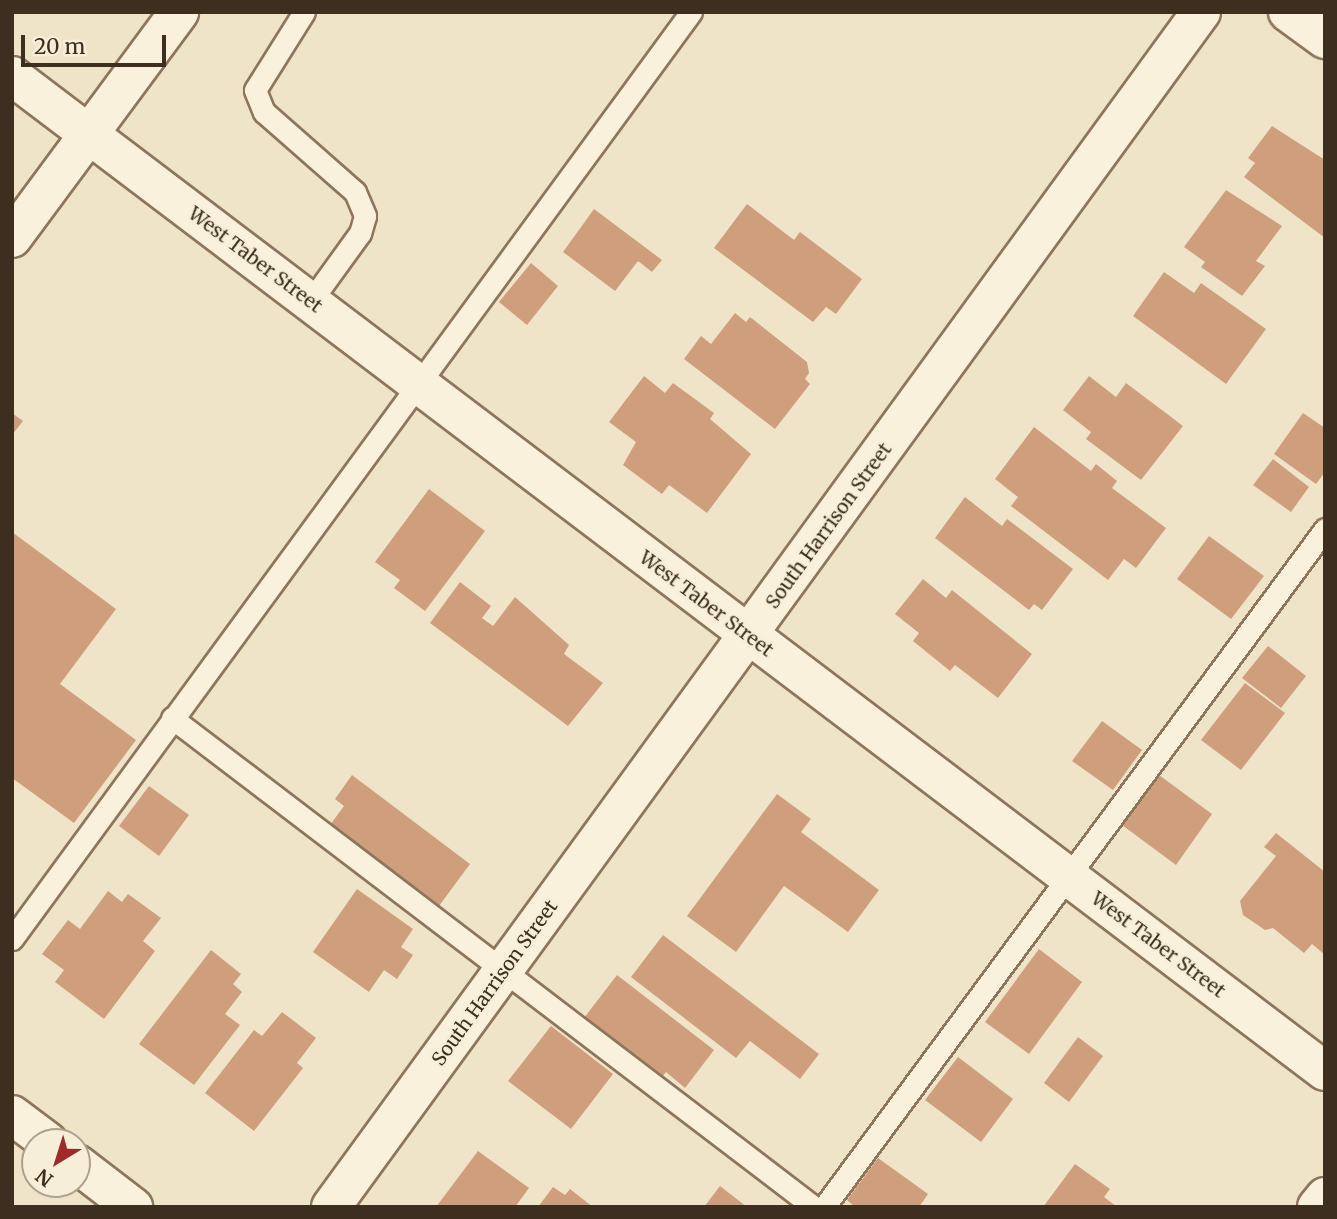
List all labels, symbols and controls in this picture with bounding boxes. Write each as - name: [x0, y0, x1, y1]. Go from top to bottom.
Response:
- scale bar: [24, 21, 170, 65]
- text: 20 m: [34, 33, 85, 60]
- street label: West Taber Street: [184, 202, 326, 318]
- street label: South Harrison Street: [761, 439, 897, 613]
- street label: West Taber Street: [635, 546, 777, 662]
- street label: West Taber Street: [1087, 887, 1229, 1003]
- street label: South Harrison Street: [427, 896, 563, 1070]
- north arrow: [21, 1128, 91, 1198]
- text: N: [31, 1164, 58, 1192]

